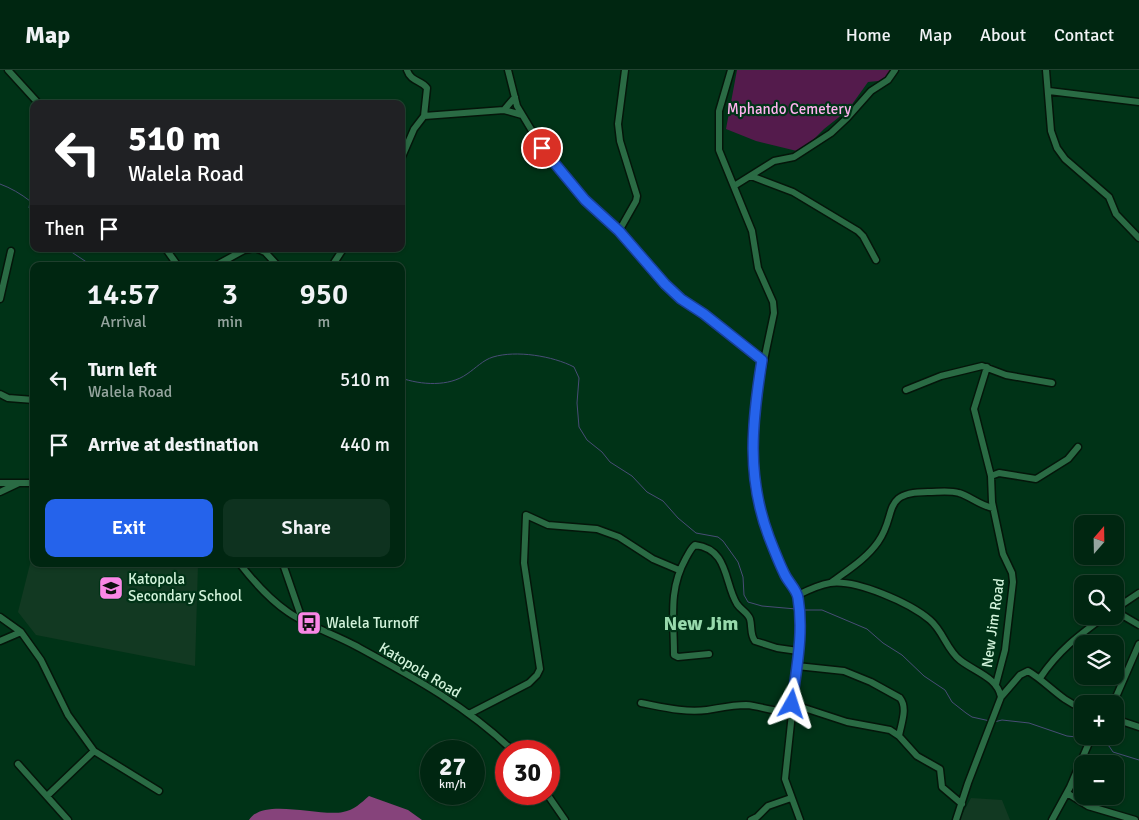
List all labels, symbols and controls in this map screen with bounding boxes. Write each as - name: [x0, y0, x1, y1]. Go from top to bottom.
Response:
- text: Map: [25, 20, 70, 50]
- text: Home: [846, 24, 891, 46]
- text: Map: [919, 24, 952, 46]
- text: About: [980, 24, 1026, 46]
- text: Contact: [1054, 24, 1114, 46]
- park label: Mphando Cemetery: [727, 100, 851, 118]
- text: 510 m: [128, 117, 221, 160]
- icon: left: [45, 120, 110, 185]
- pin: [521, 127, 563, 169]
- icon: arrive: [528, 134, 556, 162]
- text: Walela Road: [128, 160, 244, 187]
- icon: arrive: [95, 215, 123, 243]
- text: Then: [45, 217, 85, 241]
- text: 14:57: [87, 276, 160, 313]
- text: 3: [222, 276, 238, 313]
- text: 950: [300, 276, 348, 313]
- text: Arrival: [100, 312, 146, 332]
- text: min: [217, 312, 243, 332]
- text: m: [317, 312, 330, 332]
- text: Turn left: [88, 358, 157, 382]
- icon: left: [45, 366, 73, 394]
- text: 510 m: [340, 368, 390, 392]
- text: Walela Road: [88, 382, 172, 402]
- icon: arrive: [45, 431, 73, 459]
- text: Arrive at destination: [88, 433, 259, 457]
- text: 440 m: [340, 433, 390, 457]
- button: Exit: [45, 499, 213, 557]
- button: Share: [223, 499, 390, 557]
- north arrow: [1074, 515, 1124, 565]
- map controls: [1074, 515, 1124, 805]
- place label: Katopola Secondary School: [128, 570, 242, 605]
- school or university icon: Katopola Secondary School: [98, 575, 124, 601]
- button: search: [1074, 575, 1124, 625]
- street label: New Jim Road: [978, 577, 1008, 669]
- bus stop icon: Walela Turnoff: [296, 610, 322, 636]
- district label: New Jim: [664, 611, 738, 636]
- place label: Walela Turnoff: [326, 614, 420, 632]
- button: layers: [1074, 635, 1124, 685]
- street label: Katopola Road: [376, 638, 464, 702]
- position arrow: [765, 677, 817, 729]
- button: +: [1074, 695, 1124, 745]
- speed limit sign: 30: [495, 740, 560, 805]
- text: 27: [439, 751, 466, 782]
- button: −: [1074, 755, 1124, 805]
- text: km/h: [439, 777, 466, 792]

